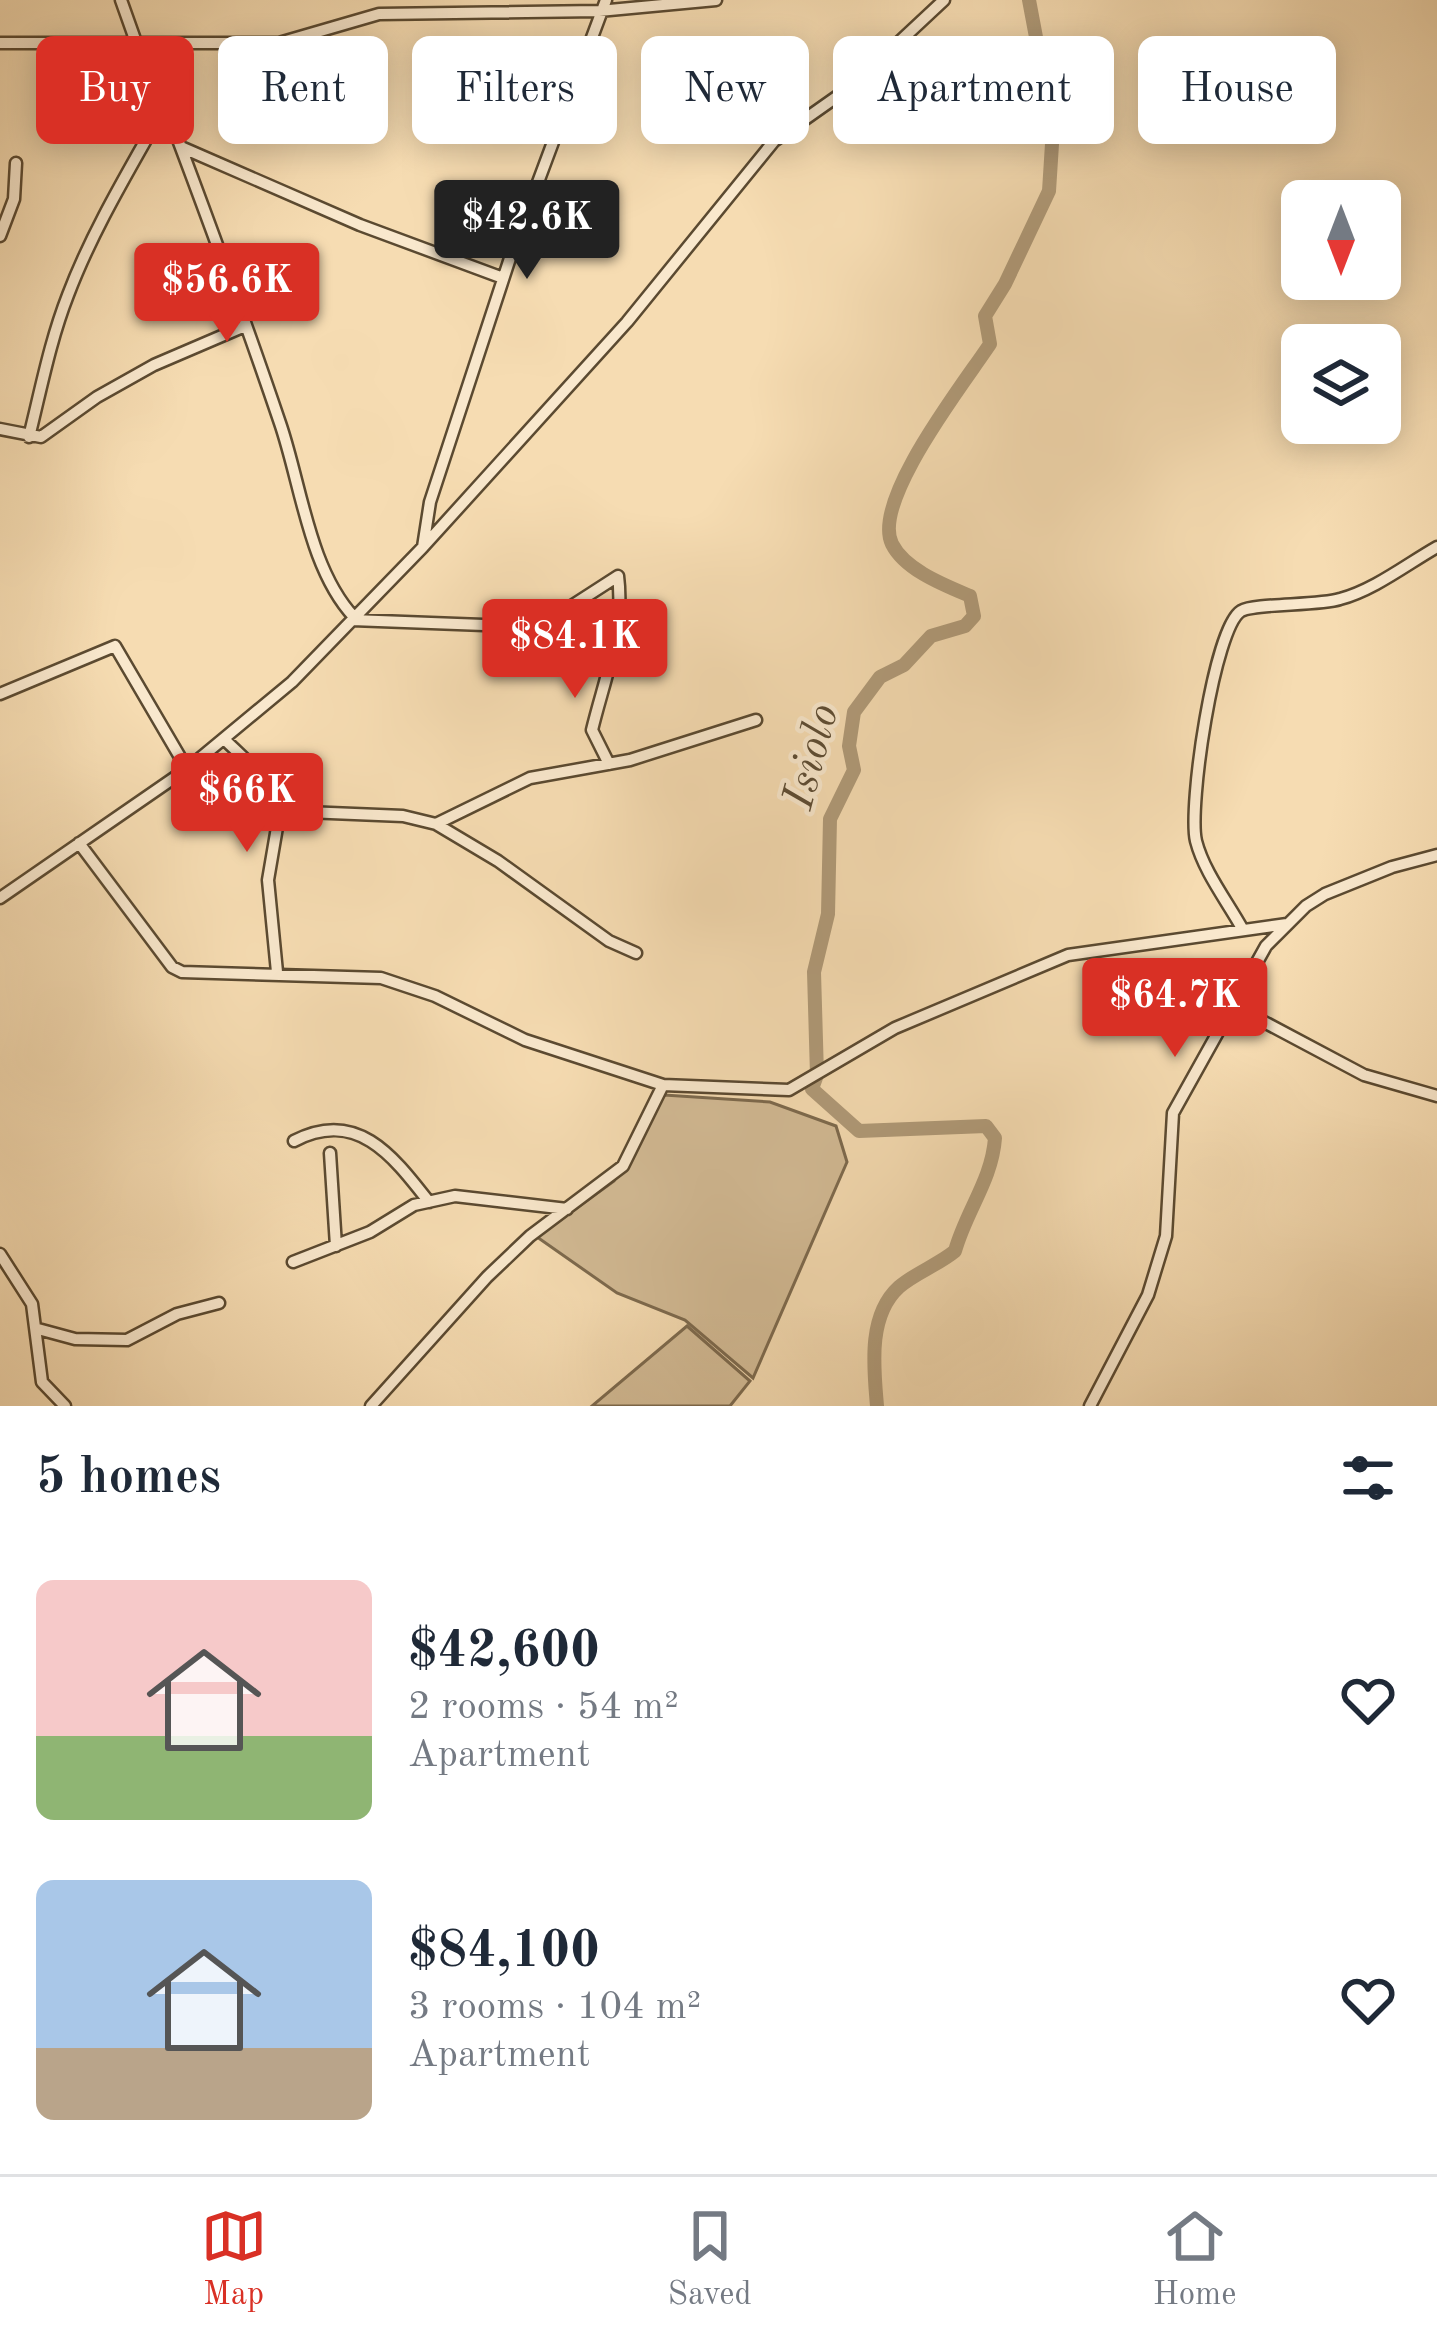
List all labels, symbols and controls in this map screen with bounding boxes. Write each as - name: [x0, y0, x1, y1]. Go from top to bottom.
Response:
- chip: Buy: [36, 36, 194, 144]
- chip: Rent: [218, 36, 388, 144]
- chip: Filters: [412, 36, 617, 144]
- chip: New: [641, 36, 809, 144]
- chip: Apartment: [833, 36, 1114, 144]
- chip: House: [1138, 36, 1336, 144]
- pin: $42.6K: [429, 180, 625, 282]
- north arrow: [1281, 180, 1401, 300]
- map controls: [1281, 180, 1401, 444]
- text: $42.6K: [461, 199, 593, 238]
- pin: $56.6K: [129, 243, 325, 345]
- text: $56.6K: [161, 262, 293, 301]
- button: layers: [1281, 324, 1401, 444]
- pin: $84.1K: [477, 599, 673, 701]
- text: $84.1K: [509, 618, 641, 657]
- water label: Isiolo: [777, 700, 849, 815]
- pin: $66K: [176, 753, 318, 855]
- text: $66K: [198, 772, 296, 811]
- pin: $64.7K: [1077, 958, 1273, 1060]
- text: $64.7K: [1109, 977, 1241, 1016]
- icon: filters: [1335, 1445, 1401, 1511]
- text: 5 homes: [36, 1453, 221, 1504]
- text: $42,600: [408, 1627, 600, 1678]
- icon: home: [132, 1628, 276, 1772]
- icon: heart: [1335, 1667, 1401, 1733]
- text: 2 rooms · 54 m²: [408, 1688, 679, 1727]
- text: Apartment: [408, 1736, 591, 1775]
- text: $84,100: [408, 1927, 600, 1978]
- icon: home: [132, 1928, 276, 2072]
- icon: heart: [1335, 1967, 1401, 2033]
- text: 3 rooms · 104 m²: [408, 1988, 701, 2027]
- text: Apartment: [408, 2036, 591, 2075]
- tab: Map: [201, 2203, 267, 2316]
- tab: Saved: [668, 2203, 752, 2316]
- tab: Home: [1153, 2203, 1236, 2316]

